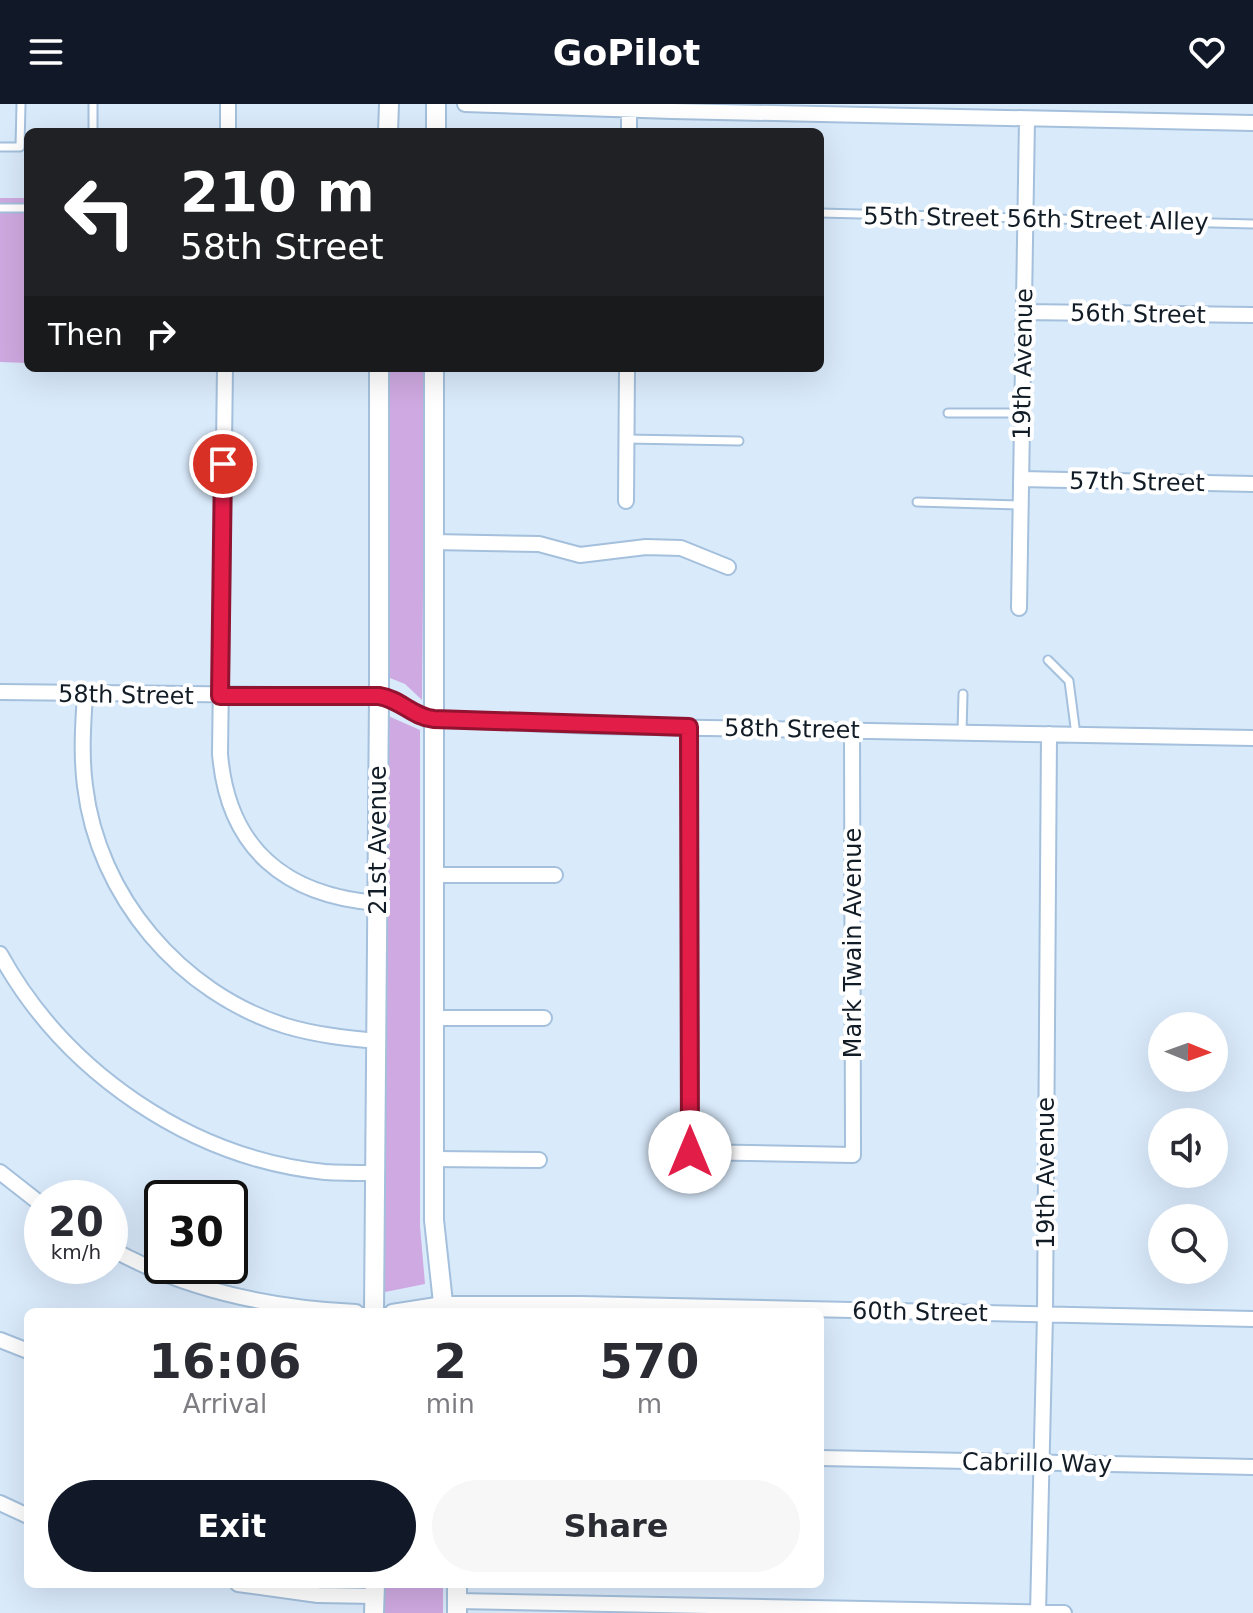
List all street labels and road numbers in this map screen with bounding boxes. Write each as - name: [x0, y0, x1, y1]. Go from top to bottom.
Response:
- street label: 55th Street 56th Street Alley: [863, 202, 1209, 236]
- street label: 19th Avenue: [1008, 288, 1038, 440]
- street label: 56th Street: [1070, 299, 1206, 329]
- street label: 57th Street: [1069, 467, 1205, 497]
- street label: 58th Street: [58, 680, 194, 710]
- street label: 58th Street: [724, 714, 860, 744]
- street label: 21st Avenue: [364, 765, 392, 915]
- street label: Mark Twain Avenue: [839, 828, 867, 1058]
- street label: 19th Avenue: [1032, 1097, 1060, 1249]
- street label: 60th Street: [852, 1297, 988, 1327]
- street label: Cabrillo Way: [962, 1448, 1112, 1478]

